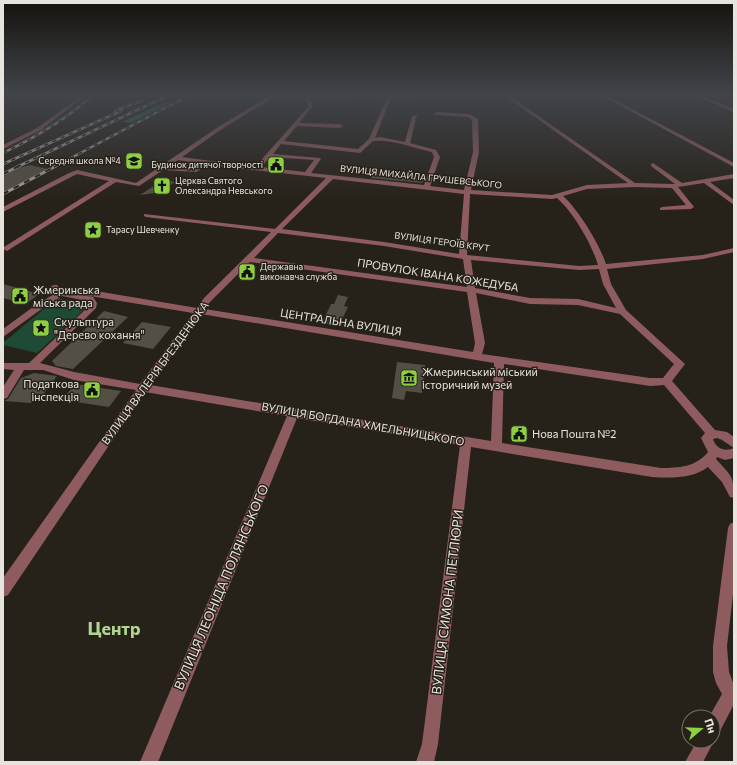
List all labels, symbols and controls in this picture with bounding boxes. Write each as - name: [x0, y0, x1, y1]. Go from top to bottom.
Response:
- school or university icon: Середня школа №4: [124, 151, 144, 171]
- place label: Середня школа №4: [38, 155, 122, 166]
- public building icon: Будинок дитячої творчості: [266, 155, 286, 175]
- place label: Будинок дитячої творчості: [151, 159, 263, 170]
- street label: ВУЛИЦЯ МИХАЙЛА ГРУШЕВСЬКОГО: [340, 162, 503, 190]
- place label: Церква Святого Олександра Невського: [175, 175, 273, 196]
- church icon: Церква Святого Олександра Невського: [152, 176, 172, 196]
- place icon: Тарасу Шевченку: [83, 220, 103, 240]
- place label: Тарасу Шевченку: [106, 224, 180, 235]
- street label: ВУЛИЦЯ ГЕРОЇВ КРУТ: [394, 229, 491, 254]
- street label: ПРОВУЛОК ІВАНА КОЖЕДУБА: [356, 255, 520, 294]
- place label: Державна виконавча служба: [260, 261, 338, 282]
- public building icon: Державна виконавча служба: [237, 262, 257, 282]
- place label: Жмеринська міська рада: [33, 283, 100, 309]
- public building icon: Жмеринська міська рада: [10, 286, 30, 306]
- street label: ВУЛИЦЯ ВАЛЕРІЯ БРЕЗДЕНЮКА: [98, 298, 211, 447]
- street label: ЦЕНТРАЛЬНА ВУЛИЦЯ: [279, 305, 403, 338]
- place label: Скульптура "Дерево кохання": [54, 315, 145, 341]
- place icon: Скульптура "Дерево кохання": [31, 318, 51, 338]
- place label: Жмеринський міський історичний музей: [422, 365, 538, 391]
- museum icon: Жмеринський міський історичний музей: [399, 368, 419, 388]
- place label: Податкова інспекція: [23, 377, 79, 403]
- public building icon: Податкова інспекція: [82, 380, 102, 400]
- street label: ВУЛИЦЯ БОГДАНА ХМЕЛЬНИЦЬКОГО: [261, 399, 466, 448]
- public building icon: Нова Пошта №2: [509, 424, 529, 444]
- place label: Нова Пошта №2: [532, 427, 616, 440]
- street label: ВУЛИЦЯ ЛЕОНІДА ПОЛЯНСЬКОГО: [170, 482, 272, 692]
- street label: ВУЛИЦЯ СИМОНА ПЕТЛЮРИ: [428, 509, 466, 695]
- district label: Центр: [87, 617, 141, 639]
- north arrow: [681, 709, 721, 749]
- text: Пн: [702, 717, 719, 735]

